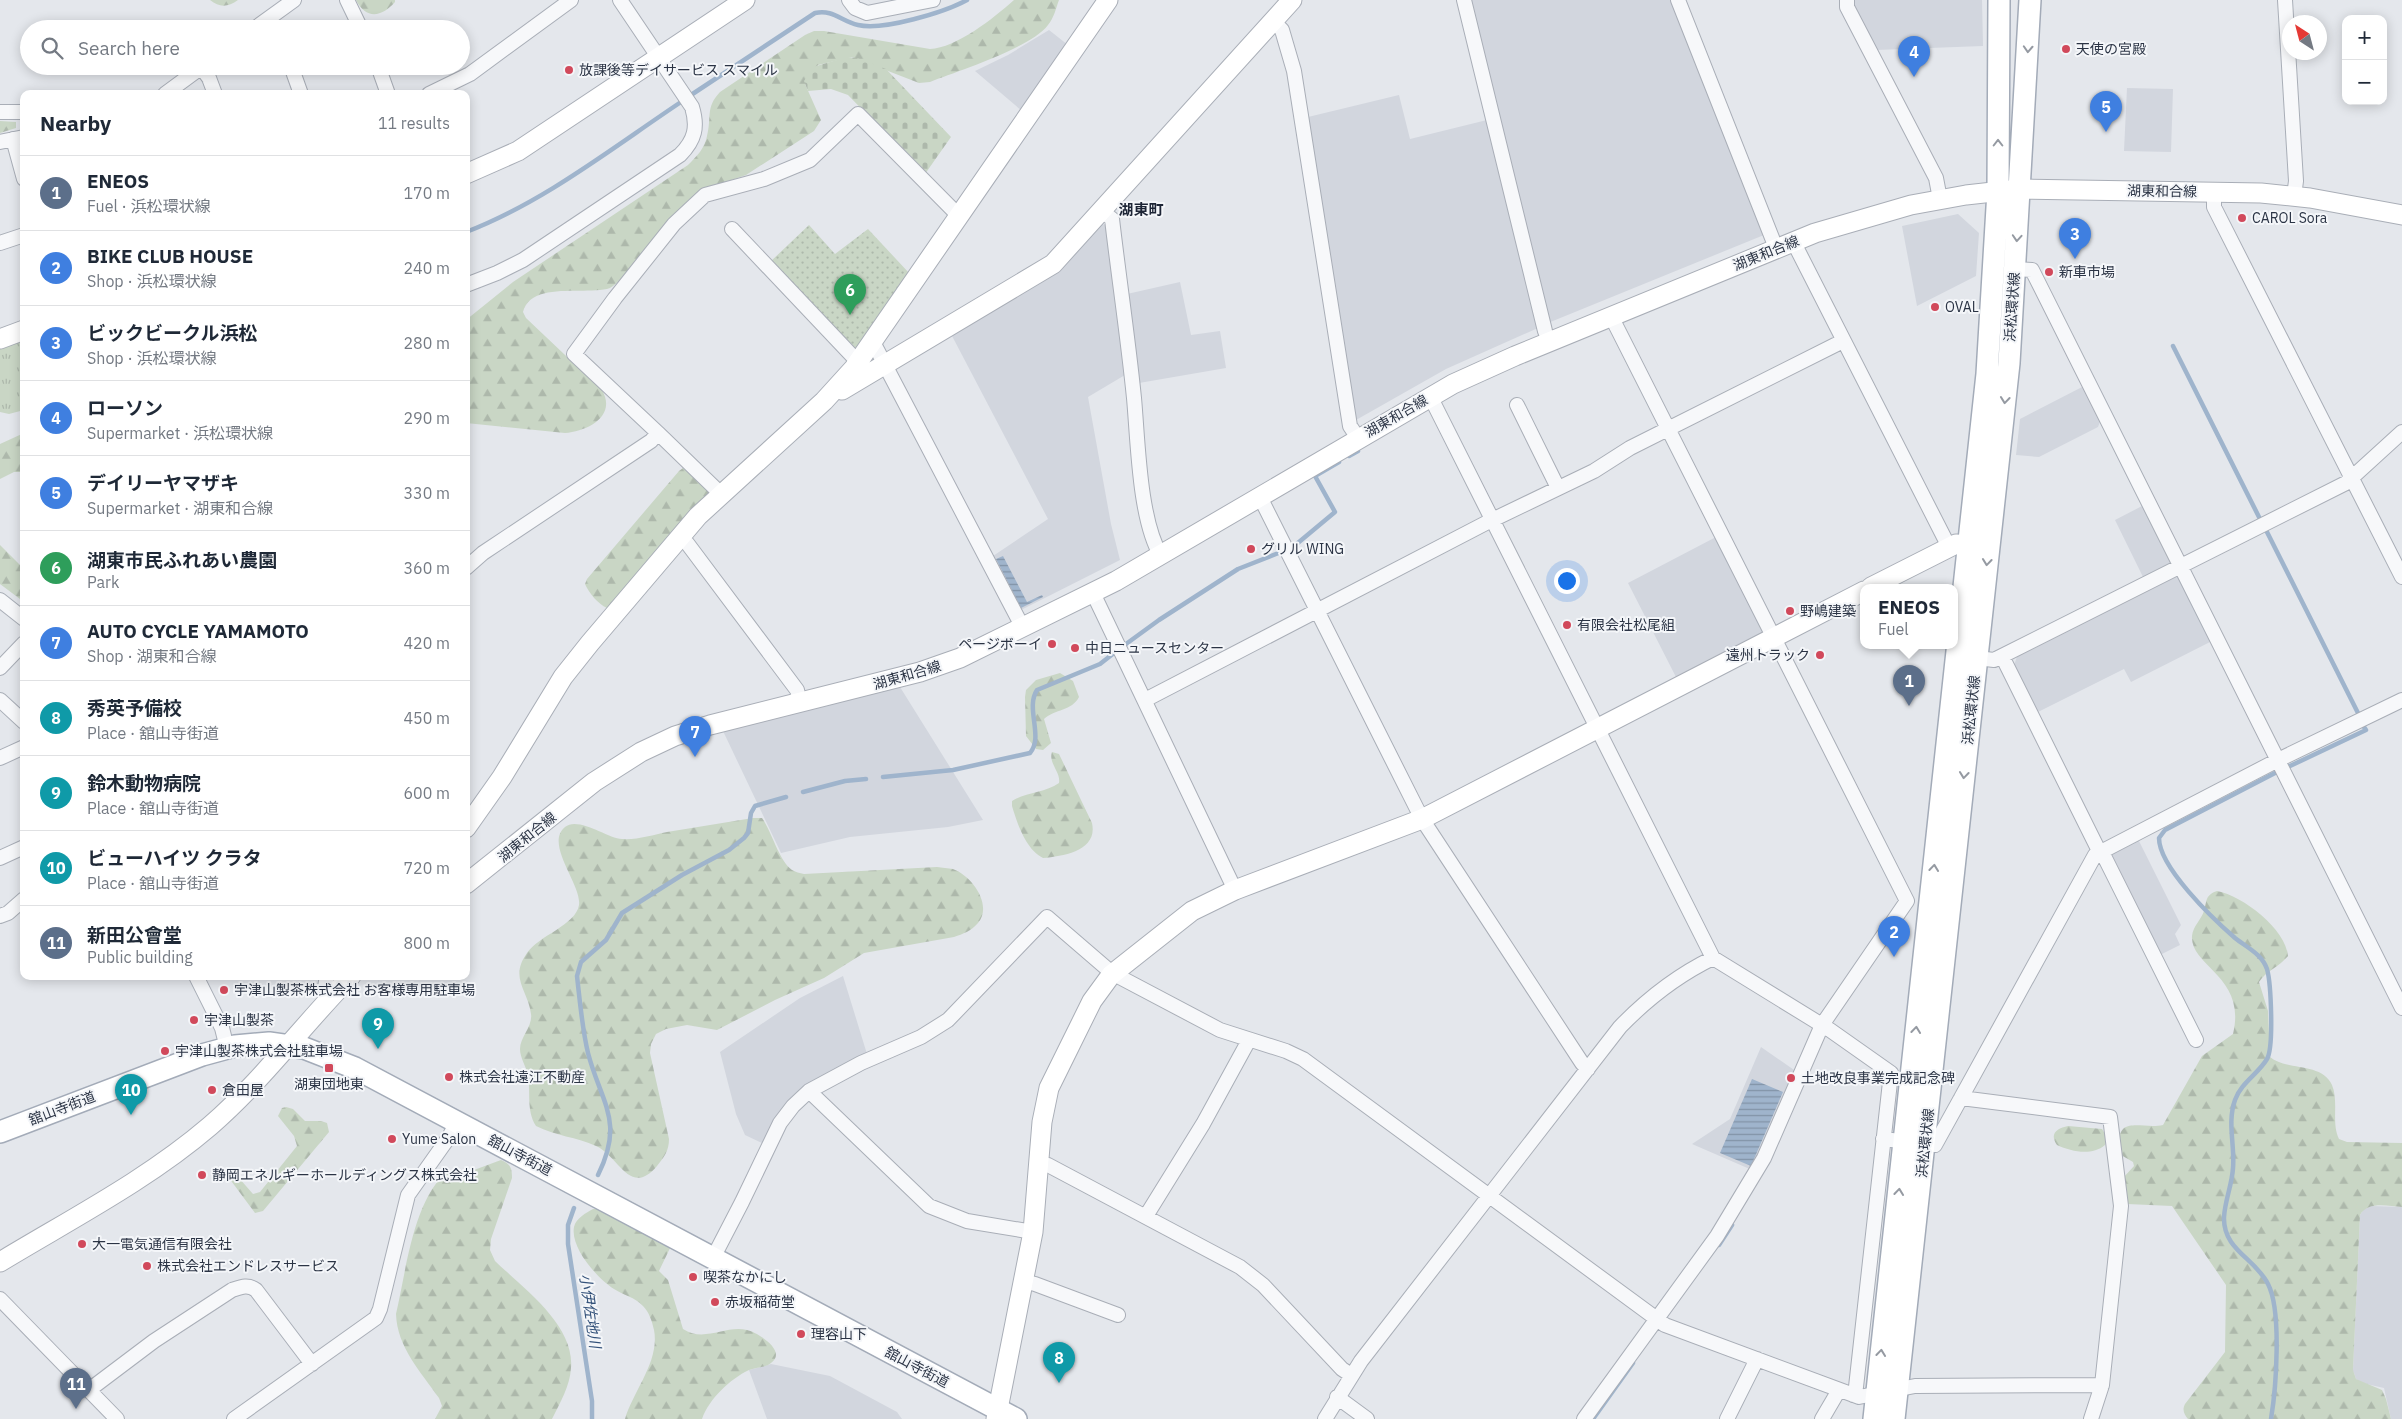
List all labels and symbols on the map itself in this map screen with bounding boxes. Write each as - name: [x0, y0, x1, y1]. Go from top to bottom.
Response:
- north arrow: [2282, 15, 2327, 60]
- pin: 4: [1898, 36, 1930, 77]
- place label: 天使の宮殿: [2076, 40, 2146, 58]
- marker: 天使の宮殿: [2060, 43, 2072, 55]
- one-way arrow: [2022, 45, 2033, 53]
- place label: 放課後等デイサービス スマイル: [579, 61, 778, 79]
- marker: 放課後等デイサービス スマイル: [563, 64, 575, 76]
- pin: 5: [2090, 91, 2122, 132]
- one-way arrow: [1993, 138, 2004, 146]
- street label: 湖東和合線: [2127, 181, 2197, 201]
- district label: 湖東町: [1118, 200, 1164, 219]
- place label: CAROL Sora: [2252, 209, 2328, 227]
- marker: CAROL Sora: [2236, 212, 2248, 224]
- pin: 3: [2059, 218, 2091, 259]
- street label: 湖東和合線: [1730, 232, 1802, 274]
- one-way arrow: [2011, 234, 2022, 242]
- place label: 新車市場: [2059, 263, 2115, 281]
- marker: 新車市場: [2043, 266, 2055, 278]
- street label: 浜松環状線: [2001, 271, 2023, 343]
- pin: 6: [834, 274, 866, 315]
- place label: OVAL: [1945, 298, 1979, 316]
- marker: OVAL: [1929, 301, 1941, 313]
- street label: 湖東和合線: [1361, 391, 1431, 441]
- one-way arrow: [1999, 396, 2010, 404]
- place label: グリル WING: [1261, 540, 1344, 558]
- marker: グリル WING: [1245, 543, 1257, 555]
- one-way arrow: [1982, 558, 1993, 566]
- your location: [1554, 568, 1580, 594]
- place label: 野嶋建築: [1800, 602, 1856, 620]
- marker: 野嶋建築: [1784, 605, 1796, 617]
- place label: 有限会社松尾組: [1577, 616, 1675, 634]
- marker: 有限会社松尾組: [1561, 619, 1573, 631]
- place label: ページボーイ: [958, 635, 1042, 653]
- marker: ページボーイ: [1046, 638, 1058, 650]
- place label: 中日ニュースセンター: [1085, 639, 1224, 657]
- marker: 中日ニュースセンター: [1069, 642, 1081, 654]
- place label: 遠州トラック: [1726, 646, 1810, 664]
- marker: 遠州トラック: [1814, 649, 1826, 661]
- street label: 湖東和合線: [871, 657, 943, 693]
- pin: 1: [1893, 665, 1925, 706]
- street label: 浜松環状線: [1958, 674, 1984, 746]
- pin: 7: [679, 716, 711, 757]
- one-way arrow: [1959, 772, 1970, 780]
- street label: 湖東和合線: [494, 808, 560, 866]
- one-way arrow: [1928, 864, 1939, 872]
- pin: 2: [1878, 916, 1910, 957]
- place label: 宇津山製茶株式会社 お客様専用駐車場: [234, 981, 475, 999]
- marker: 宇津山製茶株式会社 お客様専用駐車場: [218, 984, 230, 996]
- pin: 9: [362, 1008, 394, 1049]
- place label: 宇津山製茶: [204, 1011, 274, 1029]
- marker: 宇津山製茶: [188, 1014, 200, 1026]
- one-way arrow: [1910, 1026, 1921, 1034]
- place label: 宇津山製茶株式会社駐車場: [175, 1042, 343, 1060]
- marker: 宇津山製茶株式会社駐車場: [159, 1045, 171, 1057]
- marker: 湖東団地東: [323, 1062, 335, 1074]
- place label: 株式会社遠江不動産: [459, 1068, 585, 1086]
- place label: 土地改良事業完成記念碑: [1801, 1069, 1955, 1087]
- marker: 株式会社遠江不動産: [443, 1071, 455, 1083]
- marker: 土地改良事業完成記念碑: [1785, 1072, 1797, 1084]
- pin: 10: [115, 1074, 147, 1115]
- place label: 湖東団地東: [294, 1075, 364, 1093]
- place label: 倉田屋: [222, 1081, 264, 1099]
- marker: 倉田屋: [206, 1084, 218, 1096]
- street label: 舘山寺街道: [26, 1087, 98, 1129]
- street label: 浜松環状線: [1912, 1107, 1938, 1179]
- place label: Yume Salon: [402, 1130, 476, 1148]
- street label: 舘山寺街道: [485, 1131, 555, 1179]
- marker: Yume Salon: [386, 1133, 398, 1145]
- place label: 静岡エネルギーホールディングス株式会社: [212, 1166, 477, 1184]
- marker: 静岡エネルギーホールディングス株式会社: [196, 1169, 208, 1181]
- one-way arrow: [1893, 1187, 1904, 1195]
- place label: 大一電気通信有限会社: [92, 1235, 232, 1253]
- marker: 大一電気通信有限会社: [76, 1238, 88, 1250]
- place label: 株式会社エンドレスサービス: [157, 1257, 339, 1275]
- marker: 株式会社エンドレスサービス: [141, 1260, 153, 1272]
- place label: 喫茶なかにし: [703, 1268, 787, 1286]
- marker: 喫茶なかにし: [687, 1271, 699, 1283]
- water label: 小伊佐地川: [576, 1272, 605, 1351]
- place label: 赤坂稲荷堂: [725, 1293, 795, 1311]
- marker: 赤坂稲荷堂: [709, 1296, 721, 1308]
- place label: 理容山下: [811, 1325, 867, 1343]
- marker: 理容山下: [795, 1328, 807, 1340]
- pin: 8: [1043, 1342, 1075, 1383]
- street label: 舘山寺街道: [882, 1343, 952, 1391]
- one-way arrow: [1875, 1349, 1886, 1357]
- pin: 11: [60, 1368, 92, 1409]

